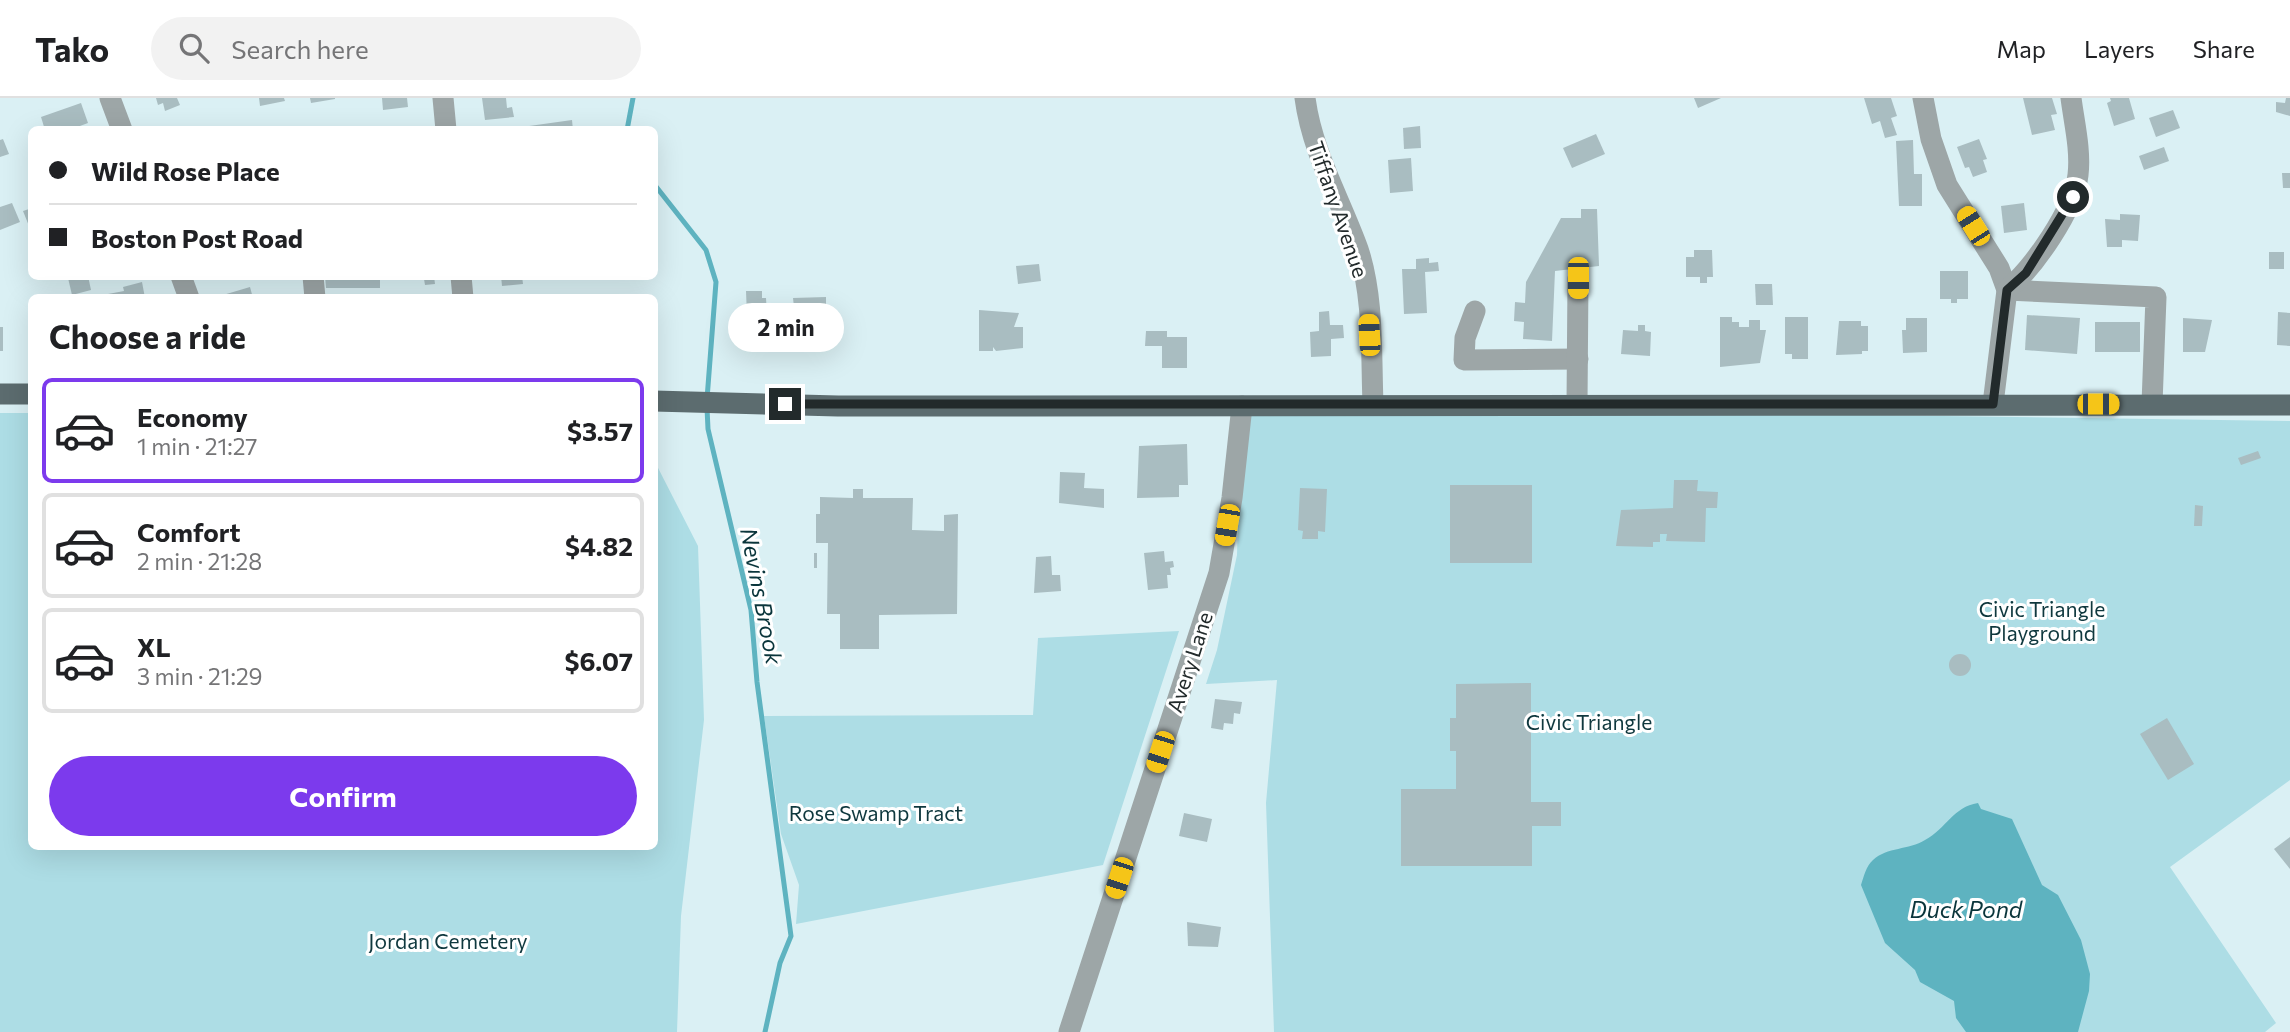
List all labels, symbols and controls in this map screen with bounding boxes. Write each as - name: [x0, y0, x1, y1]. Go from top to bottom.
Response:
- search box: [151, 17, 641, 80]
- text: Tako: [35, 28, 109, 69]
- icon: search: [175, 29, 213, 67]
- text: Search here: [231, 33, 369, 64]
- text: Map: [1997, 34, 2046, 63]
- text: Layers: [2084, 34, 2155, 63]
- text: Share: [2193, 34, 2255, 63]
- street label: Tiffany Avenue: [1304, 138, 1374, 280]
- text: Wild Rose Place: [91, 155, 280, 186]
- route start: [2057, 181, 2089, 213]
- car: [1953, 203, 1994, 249]
- text: Boston Post Road: [91, 222, 303, 253]
- car: [1568, 257, 1589, 299]
- callout: 2 min: [727, 302, 843, 352]
- text: 2 min: [757, 313, 815, 341]
- car: [1358, 313, 1381, 357]
- text: Choose a ride: [49, 316, 246, 356]
- route end: [769, 388, 801, 420]
- car: [2078, 394, 2120, 415]
- icon: car: [53, 399, 116, 462]
- text: Economy: [137, 401, 248, 432]
- text: $3.57: [567, 415, 633, 446]
- text: 1 min · 21:27: [137, 432, 257, 460]
- car: [1214, 502, 1241, 548]
- icon: car: [53, 514, 116, 577]
- text: Comfort: [137, 516, 240, 547]
- water label: Nevins Brook: [735, 525, 789, 667]
- text: $4.82: [565, 530, 633, 561]
- text: 2 min · 21:28: [137, 547, 262, 575]
- park label: Civic Triangle Playground: [1979, 596, 2105, 645]
- street label: Avery Lane: [1161, 608, 1217, 716]
- icon: car: [53, 629, 116, 692]
- text: XL: [137, 631, 171, 662]
- text: $6.07: [565, 645, 633, 676]
- text: 3 min · 21:29: [137, 662, 263, 690]
- park label: Civic Triangle: [1526, 709, 1652, 734]
- car: [1144, 729, 1177, 775]
- button: Confirm: [49, 756, 637, 836]
- park label: Rose Swamp Tract: [789, 800, 963, 825]
- car: [1103, 855, 1136, 901]
- water label: Duck Pond: [1910, 895, 2024, 923]
- park label: Jordan Cemetery: [368, 928, 528, 953]

